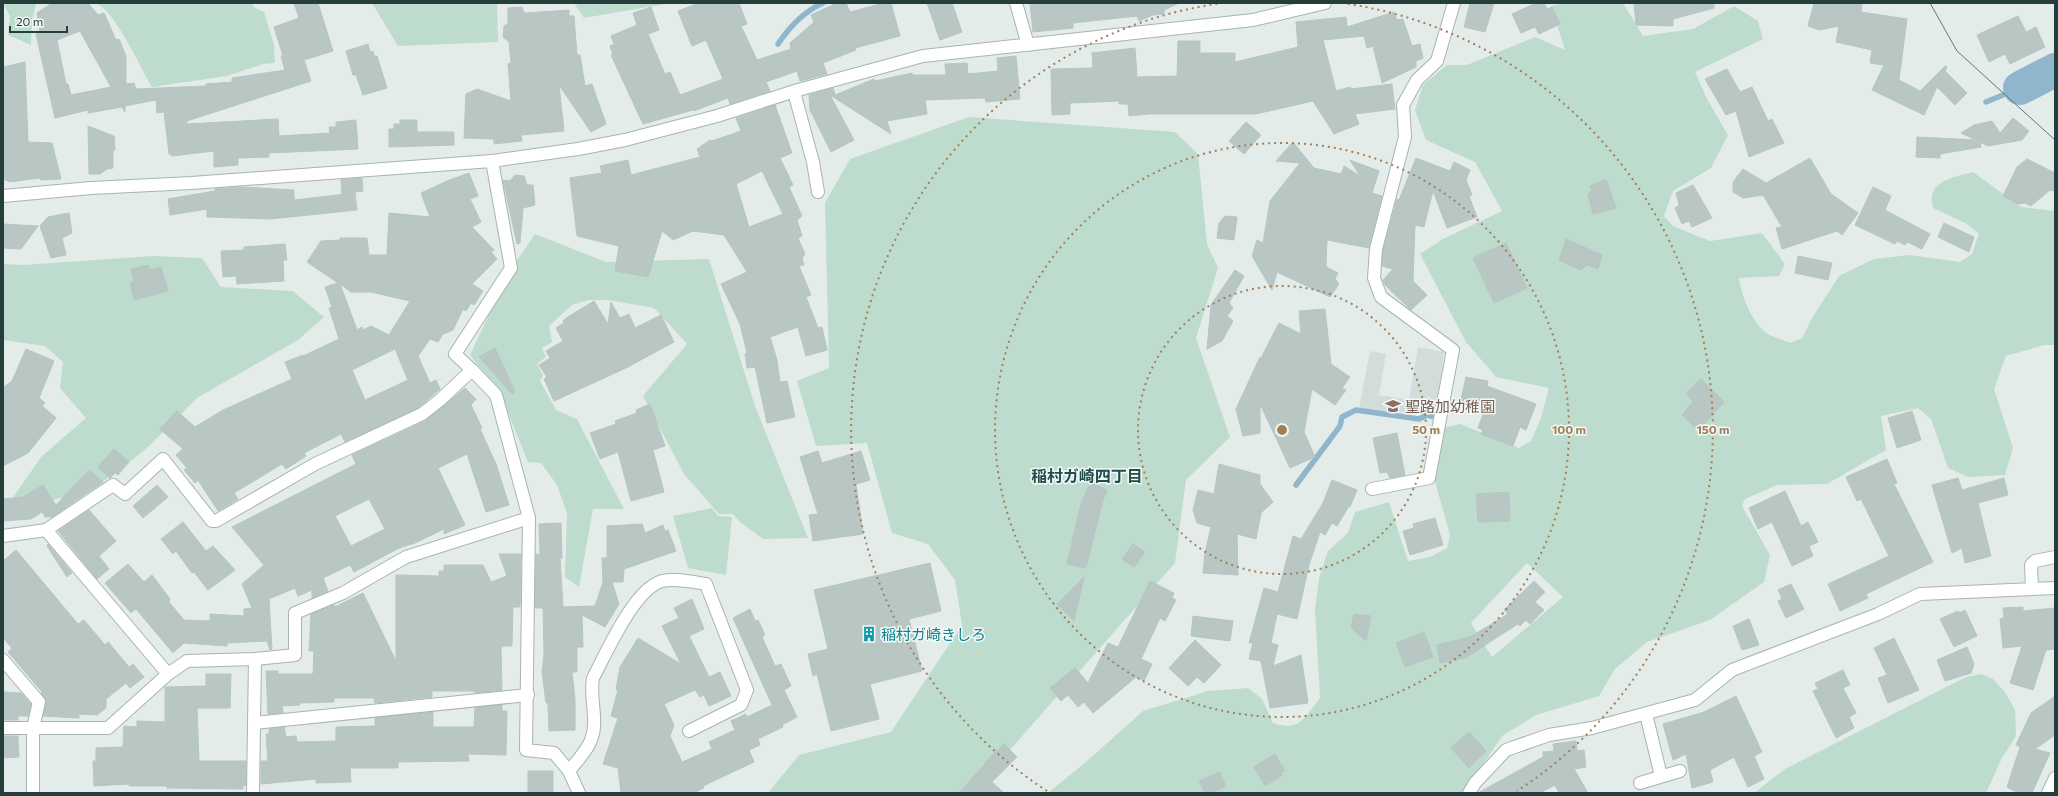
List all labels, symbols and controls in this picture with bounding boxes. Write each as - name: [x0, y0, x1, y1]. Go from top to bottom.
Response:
- scale bar: [10, 8, 67, 34]
- text: 20 m: [16, 14, 43, 28]
- school or university icon: 聖路加幼稚園: [1384, 397, 1402, 415]
- place label: 聖路加幼稚園: [1405, 397, 1495, 415]
- text: 50 m: [1412, 422, 1440, 436]
- text: 100 m: [1552, 422, 1586, 436]
- text: 150 m: [1696, 422, 1730, 436]
- centre of rings: [1275, 423, 1289, 437]
- district label: 稲村ガ崎四丁目: [1031, 466, 1143, 485]
- building icon: 稲村ガ崎きしろ: [860, 625, 878, 643]
- place label: 稲村ガ崎きしろ: [881, 625, 986, 643]

